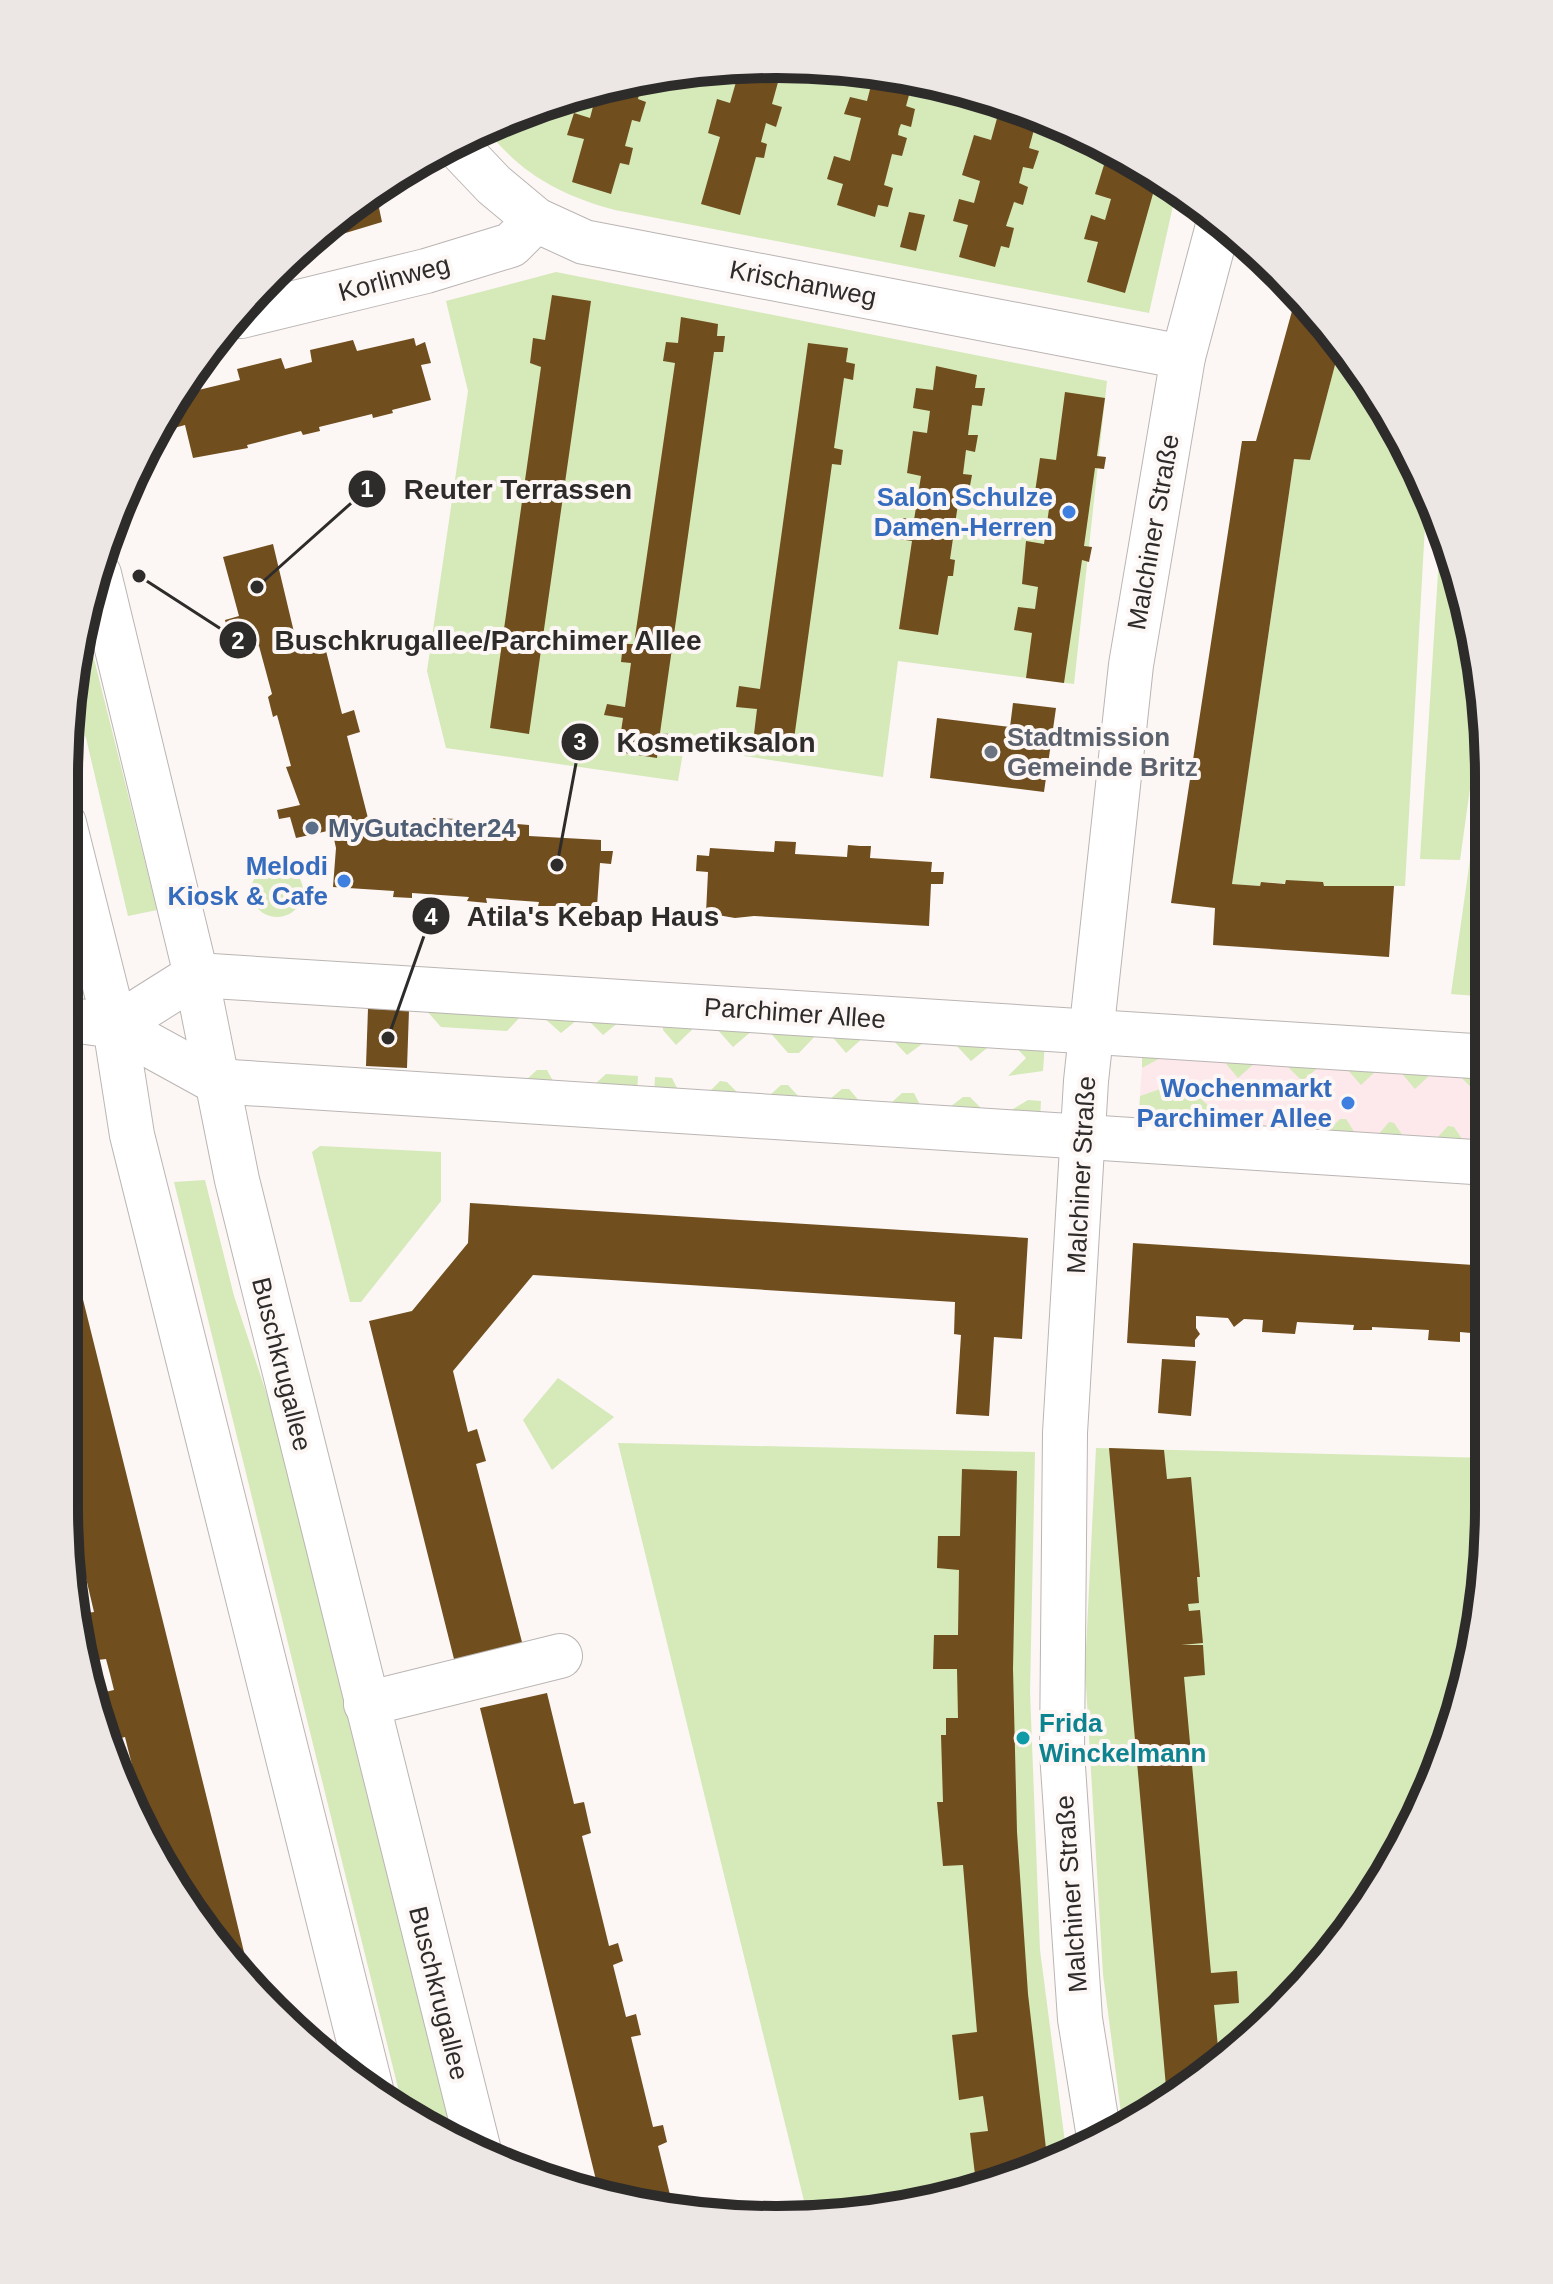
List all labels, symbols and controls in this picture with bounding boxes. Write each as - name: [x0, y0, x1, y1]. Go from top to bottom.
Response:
- street label: Korlinweg: [335, 249, 453, 307]
- street label: Krischanweg: [727, 254, 879, 312]
- street label: Malchiner Straße: [1121, 432, 1185, 632]
- callout: Reuter Terrassen: [347, 463, 648, 515]
- text: Reuter Terrassen: [404, 474, 632, 505]
- text: 1: [360, 475, 374, 502]
- place label: Salon Schulze Damen-Herren: [874, 482, 1053, 542]
- marker: Salon Schulze Damen-Herren: [1060, 503, 1078, 521]
- callout: Buschkrugallee/Parchimer Allee: [218, 614, 718, 666]
- text: Buschkrugallee/Parchimer Allee: [275, 625, 701, 656]
- text: 2: [231, 627, 245, 654]
- callout: Kosmetiksalon: [560, 716, 831, 768]
- place label: Stadtmission Gemeinde Britz: [1007, 722, 1198, 782]
- text: Kosmetiksalon: [616, 727, 816, 758]
- text: 3: [573, 728, 587, 755]
- marker: Stadtmission Gemeinde Britz: [982, 743, 1000, 761]
- place label: MyGutachter24: [328, 813, 516, 843]
- marker: MyGutachter24: [303, 819, 321, 837]
- place label: Melodi Kiosk & Cafe: [168, 851, 328, 911]
- marker: Melodi Kiosk & Cafe: [335, 872, 353, 890]
- callout: Atila's Kebap Haus: [411, 890, 735, 942]
- text: Atila's Kebap Haus: [467, 901, 719, 932]
- text: 4: [424, 903, 438, 930]
- street label: Parchimer Allee: [703, 992, 887, 1034]
- place label: Wochenmarkt Parchimer Allee: [1136, 1073, 1332, 1133]
- street label: Malchiner Straße: [1061, 1075, 1101, 1275]
- marker: Wochenmarkt Parchimer Allee: [1339, 1094, 1357, 1112]
- street label: Buschkrugallee: [246, 1274, 318, 1454]
- place label: Frida Winckelmann: [1039, 1708, 1206, 1768]
- marker: Frida Winckelmann: [1014, 1729, 1032, 1747]
- street label: Malchiner Straße: [1049, 1794, 1093, 1994]
- street label: Buschkrugallee: [403, 1903, 475, 2083]

